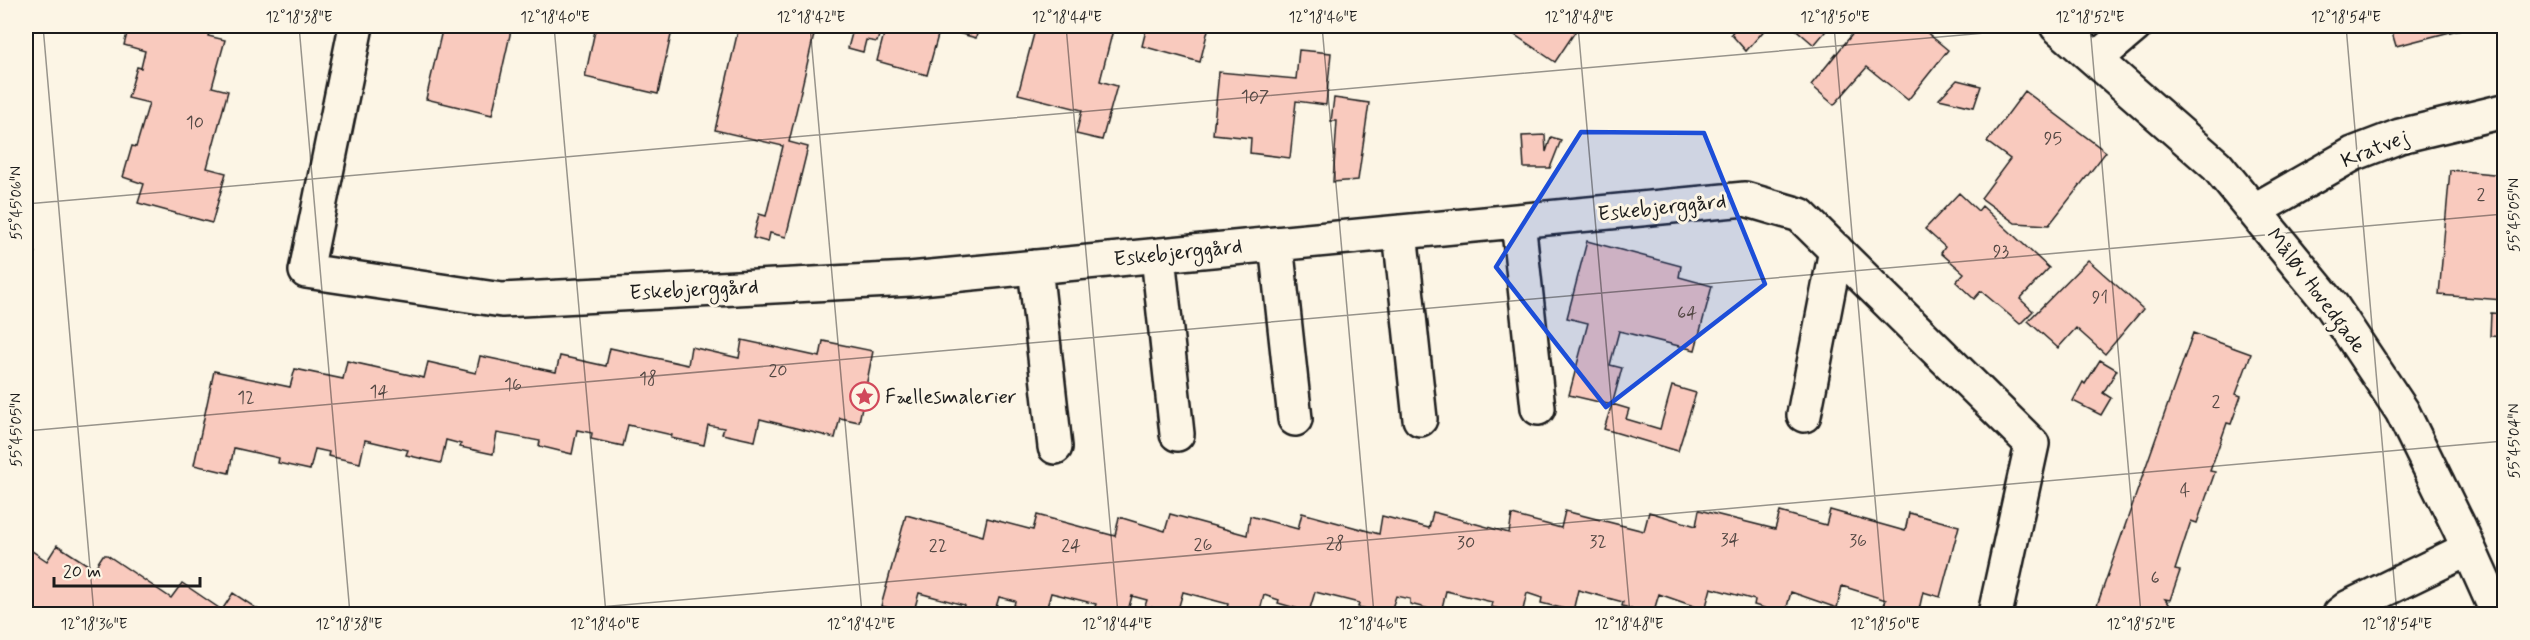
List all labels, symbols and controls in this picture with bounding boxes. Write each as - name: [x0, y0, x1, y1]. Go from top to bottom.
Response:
- text: 12°18'38"E: [265, 8, 333, 28]
- text: 12°18'40"E: [520, 8, 590, 28]
- text: 12°18'42"E: [777, 8, 846, 28]
- text: 12°18'44"E: [1032, 8, 1102, 28]
- text: 12°18'46"E: [1288, 8, 1358, 28]
- text: 12°18'48"E: [1545, 8, 1614, 28]
- text: 12°18'50"E: [1800, 8, 1870, 28]
- text: 12°18'52"E: [2056, 8, 2125, 28]
- text: 12°18'54"E: [2311, 8, 2381, 28]
- house number: 107: [1241, 85, 1269, 109]
- house number: 10: [186, 111, 204, 135]
- street label: Kratvej: [2337, 123, 2413, 175]
- house number: 95: [2044, 127, 2062, 151]
- text: 55°45'06"N: [7, 166, 27, 240]
- text: 55°45'05"N: [2505, 178, 2525, 252]
- house number: 2: [2477, 183, 2486, 207]
- street label: Eskebjerggård: [1596, 187, 1728, 230]
- street label: Måløv Hovedgade: [2258, 223, 2372, 361]
- street label: Eskebjerggård: [1112, 232, 1244, 275]
- house number: 93: [1993, 240, 2010, 264]
- street label: Eskebjerggård: [629, 273, 759, 308]
- house number: 91: [2092, 286, 2108, 310]
- house number: 64: [1677, 301, 1697, 325]
- house number: 20: [768, 359, 788, 383]
- house number: 18: [639, 367, 657, 391]
- house number: 16: [504, 373, 522, 397]
- house number: 14: [370, 380, 389, 404]
- place icon: Fællesmalerier: [848, 381, 880, 413]
- place label: Fællesmalerier: [885, 383, 1017, 411]
- house number: 12: [237, 386, 255, 410]
- house number: 2: [2212, 390, 2221, 414]
- text: 55°45'05"N: [7, 393, 27, 467]
- text: 55°45'04"N: [2505, 404, 2525, 478]
- house number: 4: [2180, 479, 2190, 503]
- house number: 34: [1720, 528, 1740, 552]
- house number: 36: [1849, 529, 1867, 553]
- house number: 32: [1589, 530, 1607, 554]
- house number: 30: [1457, 531, 1475, 555]
- house number: 28: [1326, 532, 1344, 556]
- house number: 26: [1194, 533, 1212, 557]
- house number: 22: [929, 534, 947, 558]
- house number: 24: [1061, 534, 1081, 558]
- scale bar: [54, 550, 200, 588]
- text: 20 m: [63, 560, 101, 584]
- house number: 6: [2150, 566, 2160, 590]
- text: 12°18'36"E: [60, 615, 128, 635]
- text: 12°18'38"E: [315, 615, 383, 635]
- text: 12°18'40"E: [570, 615, 640, 635]
- text: 12°18'42"E: [827, 615, 896, 635]
- text: 12°18'44"E: [1082, 615, 1152, 635]
- text: 12°18'46"E: [1338, 615, 1408, 635]
- text: 12°18'48"E: [1595, 615, 1664, 635]
- text: 12°18'50"E: [1850, 615, 1920, 635]
- text: 12°18'52"E: [2107, 615, 2176, 635]
- text: 12°18'54"E: [2362, 615, 2432, 635]

